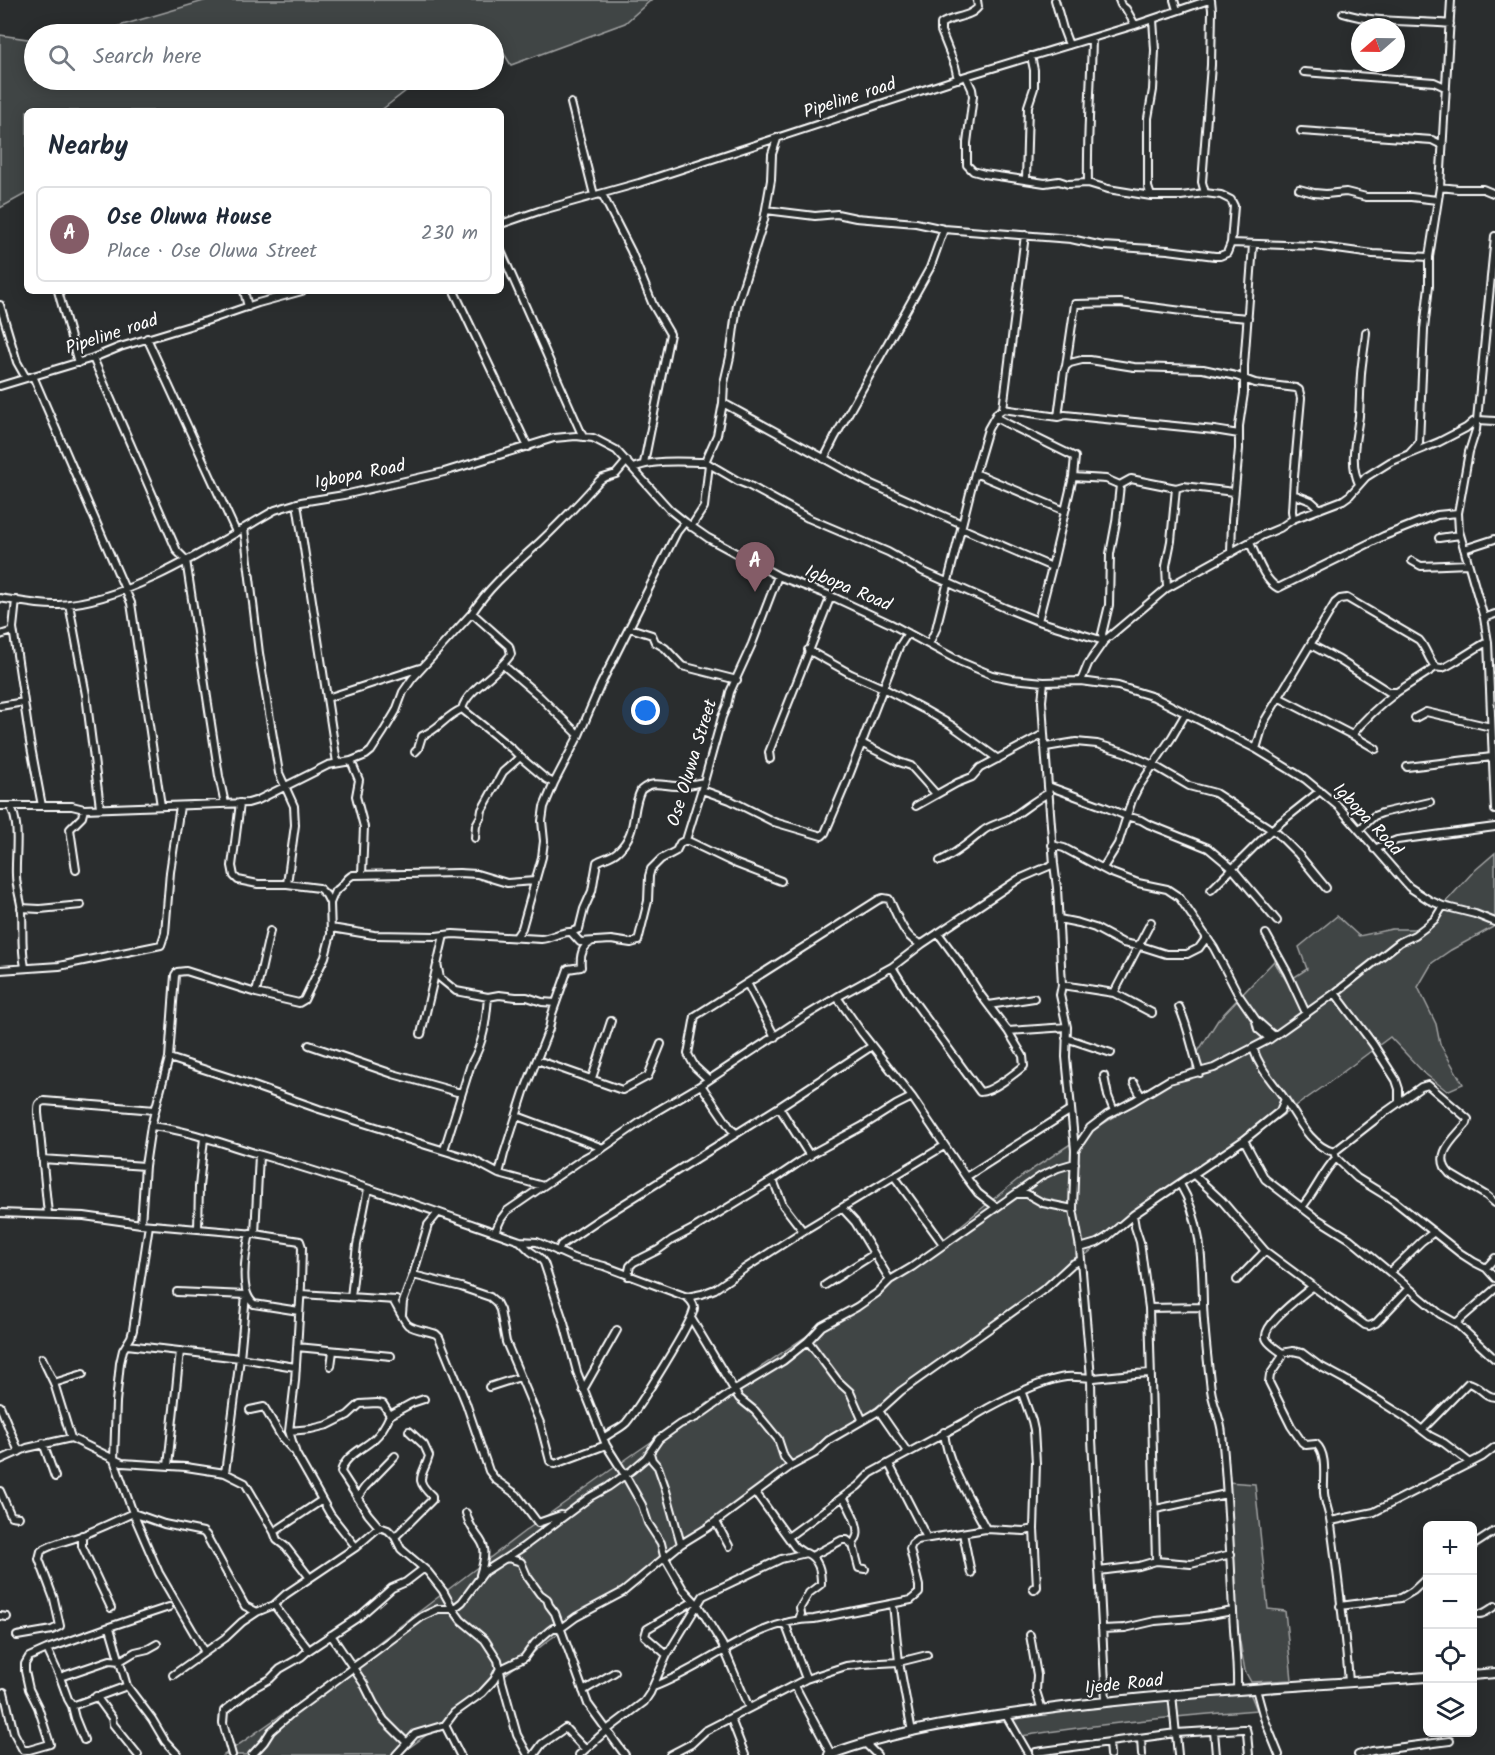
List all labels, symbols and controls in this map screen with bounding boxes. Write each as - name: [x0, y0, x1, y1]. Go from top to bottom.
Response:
- north arrow: [1351, 18, 1405, 72]
- search box: [24, 24, 504, 90]
- text: Search here: [93, 40, 201, 75]
- icon: search: [45, 41, 78, 74]
- street label: Pipeline road: [800, 70, 901, 128]
- text: Nearby: [48, 126, 128, 168]
- text: Ose Oluwa House: [107, 201, 272, 236]
- text: A: [63, 218, 76, 250]
- text: 230 m: [421, 218, 478, 250]
- text: Place · Ose Oluwa Street: [107, 236, 317, 268]
- street label: Pipeline road: [62, 306, 163, 364]
- street label: Igbopa Road: [312, 452, 409, 498]
- pin: A: [736, 542, 774, 592]
- street label: Igbopa Road: [800, 558, 897, 621]
- street label: Ose Oluwa Street: [660, 695, 726, 830]
- your location: [631, 696, 660, 725]
- street label: Igbopa Road: [1325, 776, 1410, 864]
- map controls: [1423, 1521, 1477, 1737]
- button: +: [1423, 1521, 1477, 1575]
- button: −: [1423, 1575, 1477, 1629]
- button: locate: [1423, 1629, 1477, 1683]
- street label: Ijede Road: [1083, 1666, 1166, 1704]
- button: layers: [1423, 1683, 1477, 1737]

